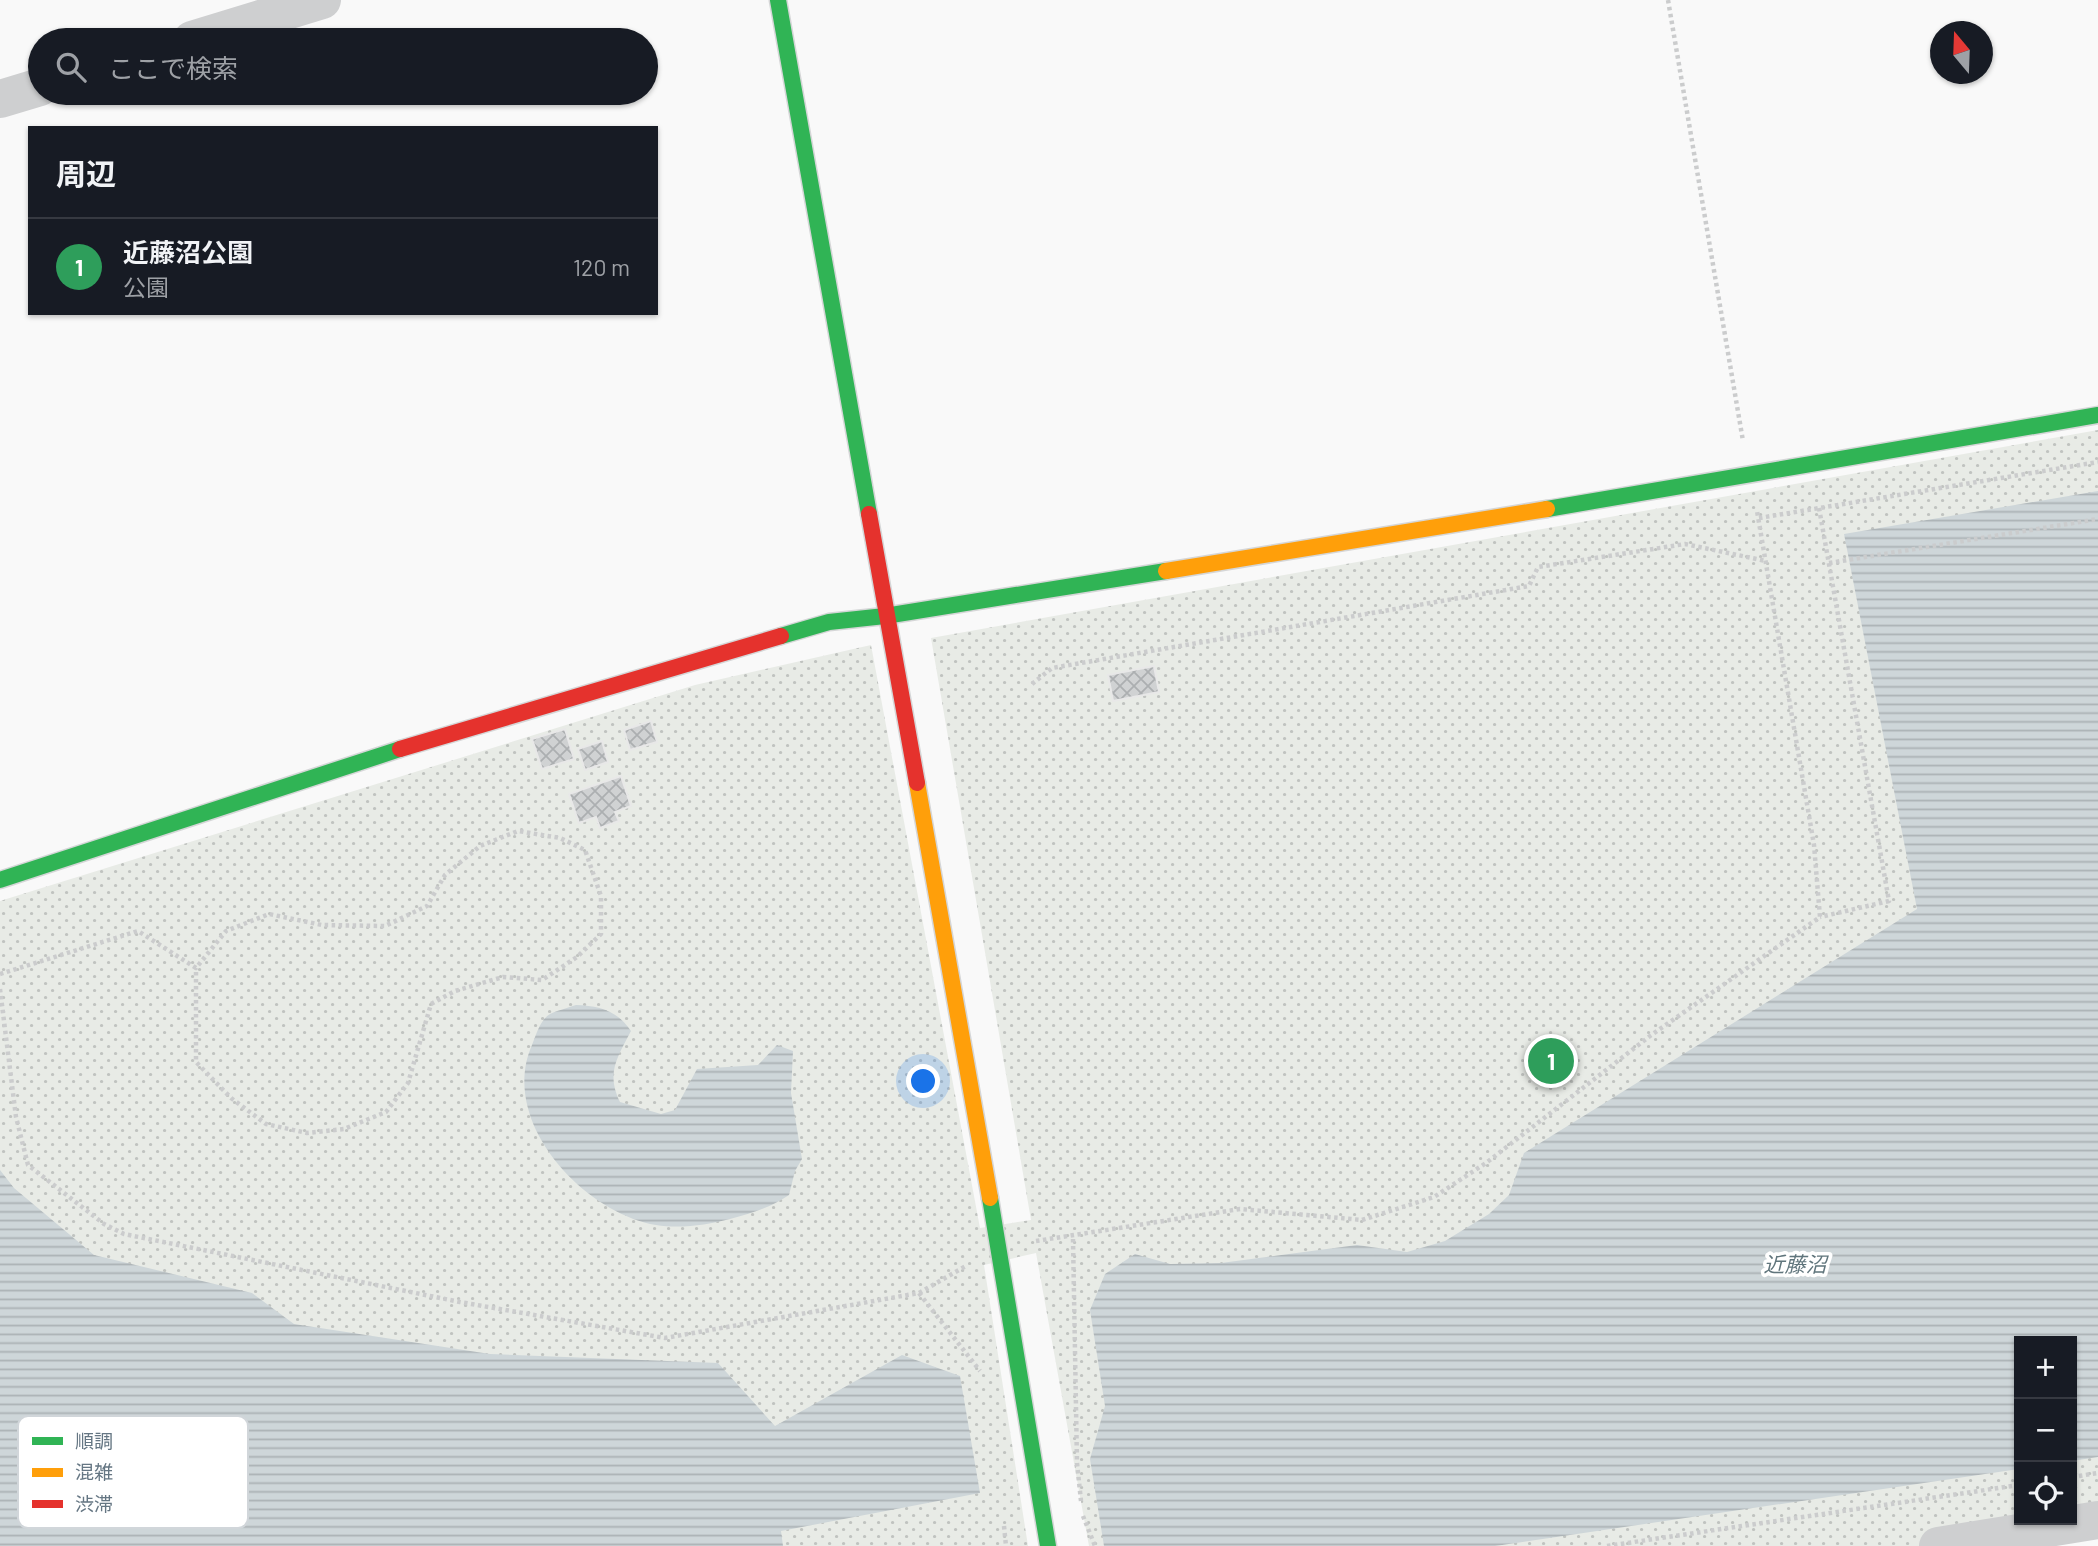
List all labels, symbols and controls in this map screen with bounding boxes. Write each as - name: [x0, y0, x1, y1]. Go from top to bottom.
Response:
- north arrow: [1930, 21, 1993, 84]
- search box: [28, 28, 658, 105]
- icon: search: [52, 48, 90, 86]
- text: ここで検索: [108, 52, 238, 83]
- text: 周辺: [56, 155, 116, 191]
- text: 近藤沼公園: [123, 236, 253, 267]
- text: 1: [75, 253, 83, 281]
- text: 120 m: [573, 253, 630, 281]
- text: 公園: [123, 273, 169, 301]
- pin: 1: [1528, 1035, 1574, 1087]
- your location: [906, 1064, 940, 1098]
- water label: 近藤沼: [1764, 1251, 1829, 1276]
- map controls: [2014, 1336, 2077, 1525]
- button: +: [2014, 1336, 2077, 1399]
- button: −: [2014, 1399, 2077, 1462]
- legend: [18, 1416, 248, 1528]
- text: 順調: [75, 1429, 113, 1452]
- text: 混雑: [75, 1460, 113, 1483]
- button: locate: [2014, 1462, 2077, 1525]
- text: 渋滞: [75, 1492, 113, 1515]

